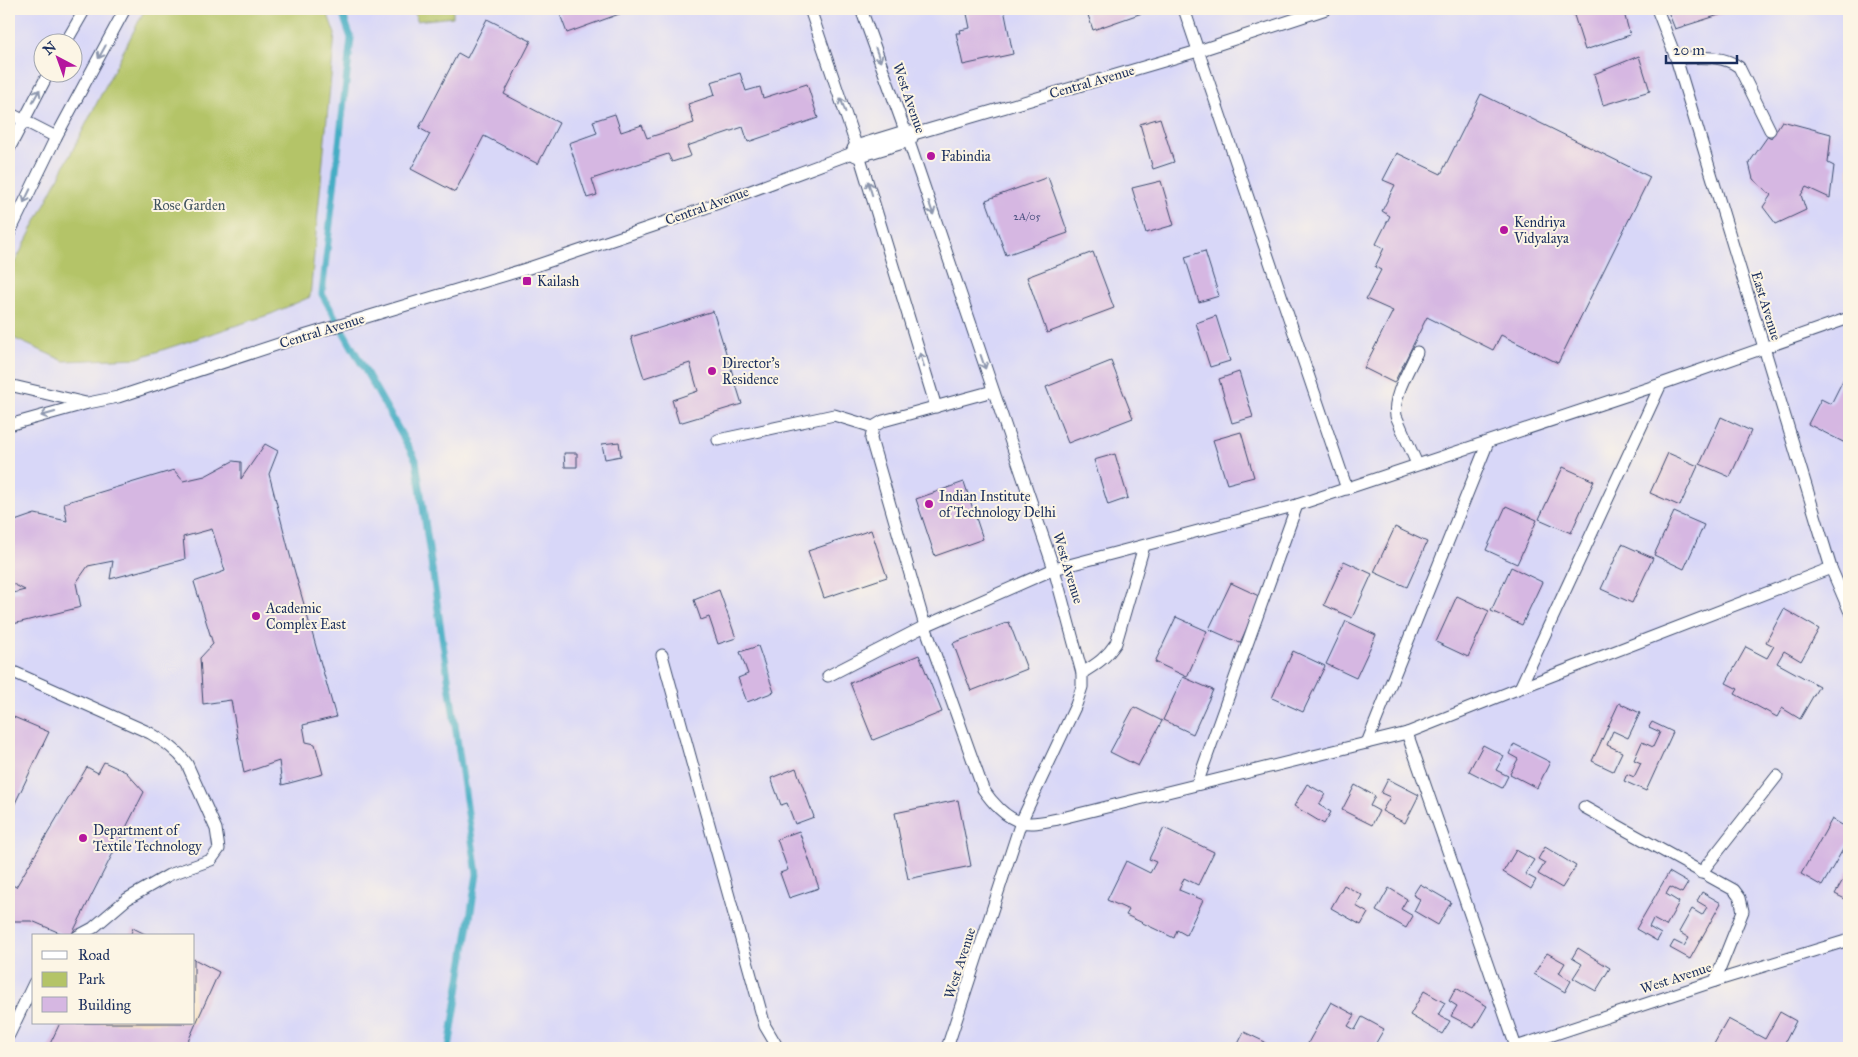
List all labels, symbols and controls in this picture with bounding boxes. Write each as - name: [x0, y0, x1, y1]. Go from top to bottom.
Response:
- north arrow: [32, 32, 82, 82]
- scale bar: [1666, 32, 1737, 64]
- text: N: [40, 38, 60, 59]
- text: 20 m: [1673, 41, 1705, 59]
- one-way arrow: [97, 44, 107, 59]
- one-way arrow: [874, 46, 883, 62]
- street label: West Avenue: [889, 60, 929, 136]
- street label: Central Avenue: [1047, 62, 1137, 102]
- one-way arrow: [31, 89, 41, 104]
- one-way arrow: [838, 97, 847, 113]
- place label: Fabindia: [941, 148, 991, 165]
- marker: Fabindia: [925, 150, 937, 162]
- one-way arrow: [864, 180, 874, 196]
- street label: Central Avenue: [663, 183, 751, 229]
- one-way arrow: [22, 188, 31, 203]
- park label: Rose Garden: [153, 197, 226, 214]
- one-way arrow: [927, 200, 936, 215]
- house number: 2A/05: [1013, 210, 1041, 223]
- place label: Kendriya Vidyalaya: [1513, 214, 1569, 247]
- marker: Kendriya Vidyalaya: [1498, 224, 1510, 236]
- street label: East Avenue: [1747, 270, 1785, 343]
- place label: Kailash: [537, 273, 580, 290]
- marker: Kailash: [521, 275, 533, 287]
- street label: Central Avenue: [278, 310, 367, 352]
- one-way arrow: [917, 353, 927, 369]
- one-way arrow: [979, 354, 988, 369]
- place label: Director's Residence: [722, 355, 780, 388]
- marker: Director's Residence: [706, 365, 718, 377]
- one-way arrow: [41, 410, 57, 420]
- place label: Indian Institute of Technology Delhi: [939, 488, 1056, 521]
- marker: Indian Institute of Technology Delhi: [923, 498, 935, 510]
- street label: West Avenue: [1049, 530, 1087, 606]
- place label: Academic Complex East: [265, 600, 346, 633]
- marker: Academic Complex East: [250, 610, 262, 622]
- place label: Department of Textile Technology: [93, 822, 202, 855]
- marker: Department of Textile Technology: [77, 832, 89, 844]
- street label: West Avenue: [941, 925, 980, 1001]
- legend: [32, 934, 195, 1024]
- text: Road: [78, 946, 110, 964]
- street label: West Avenue: [1638, 958, 1714, 997]
- text: Park: [78, 970, 105, 988]
- text: Building: [78, 996, 132, 1014]

